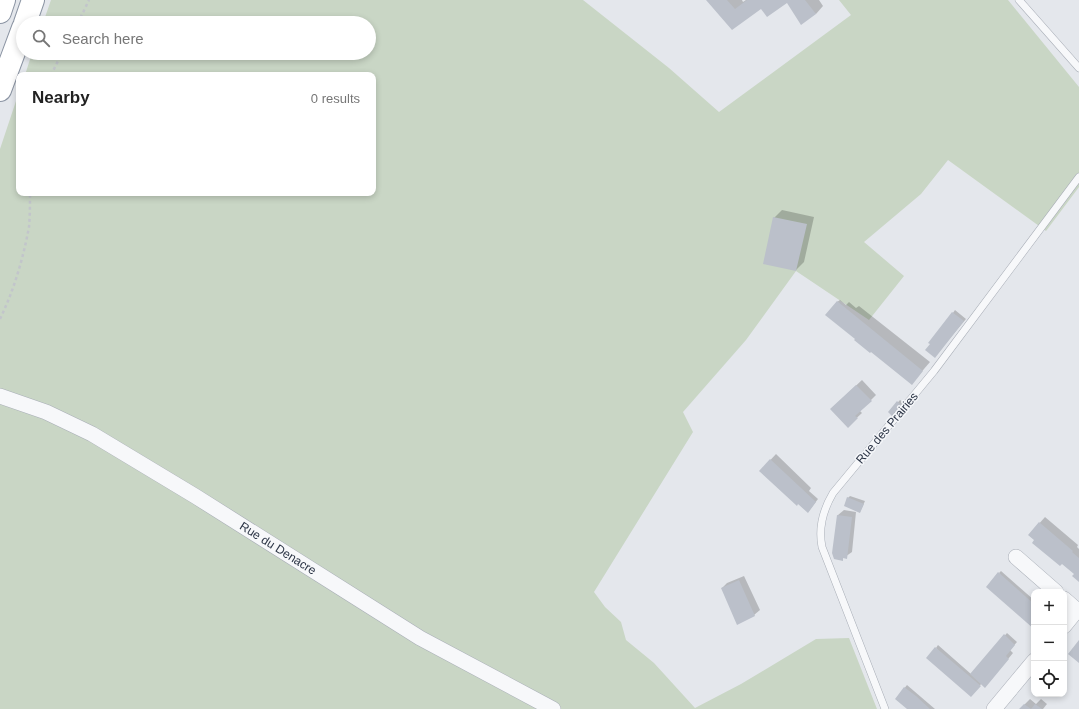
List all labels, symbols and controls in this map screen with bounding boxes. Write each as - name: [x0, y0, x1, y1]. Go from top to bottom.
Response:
- search box: [16, 16, 376, 60]
- icon: search: [30, 27, 52, 49]
- text: Search here: [62, 30, 144, 47]
- text: Nearby: [32, 88, 90, 107]
- text: 0 results: [311, 91, 360, 106]
- street label: Rue des Prairies: [853, 390, 921, 466]
- street label: Rue du Denacre: [237, 519, 319, 578]
- map controls: [1031, 589, 1067, 697]
- button: +: [1031, 589, 1067, 625]
- button: −: [1031, 625, 1067, 661]
- button: locate: [1031, 661, 1067, 697]

